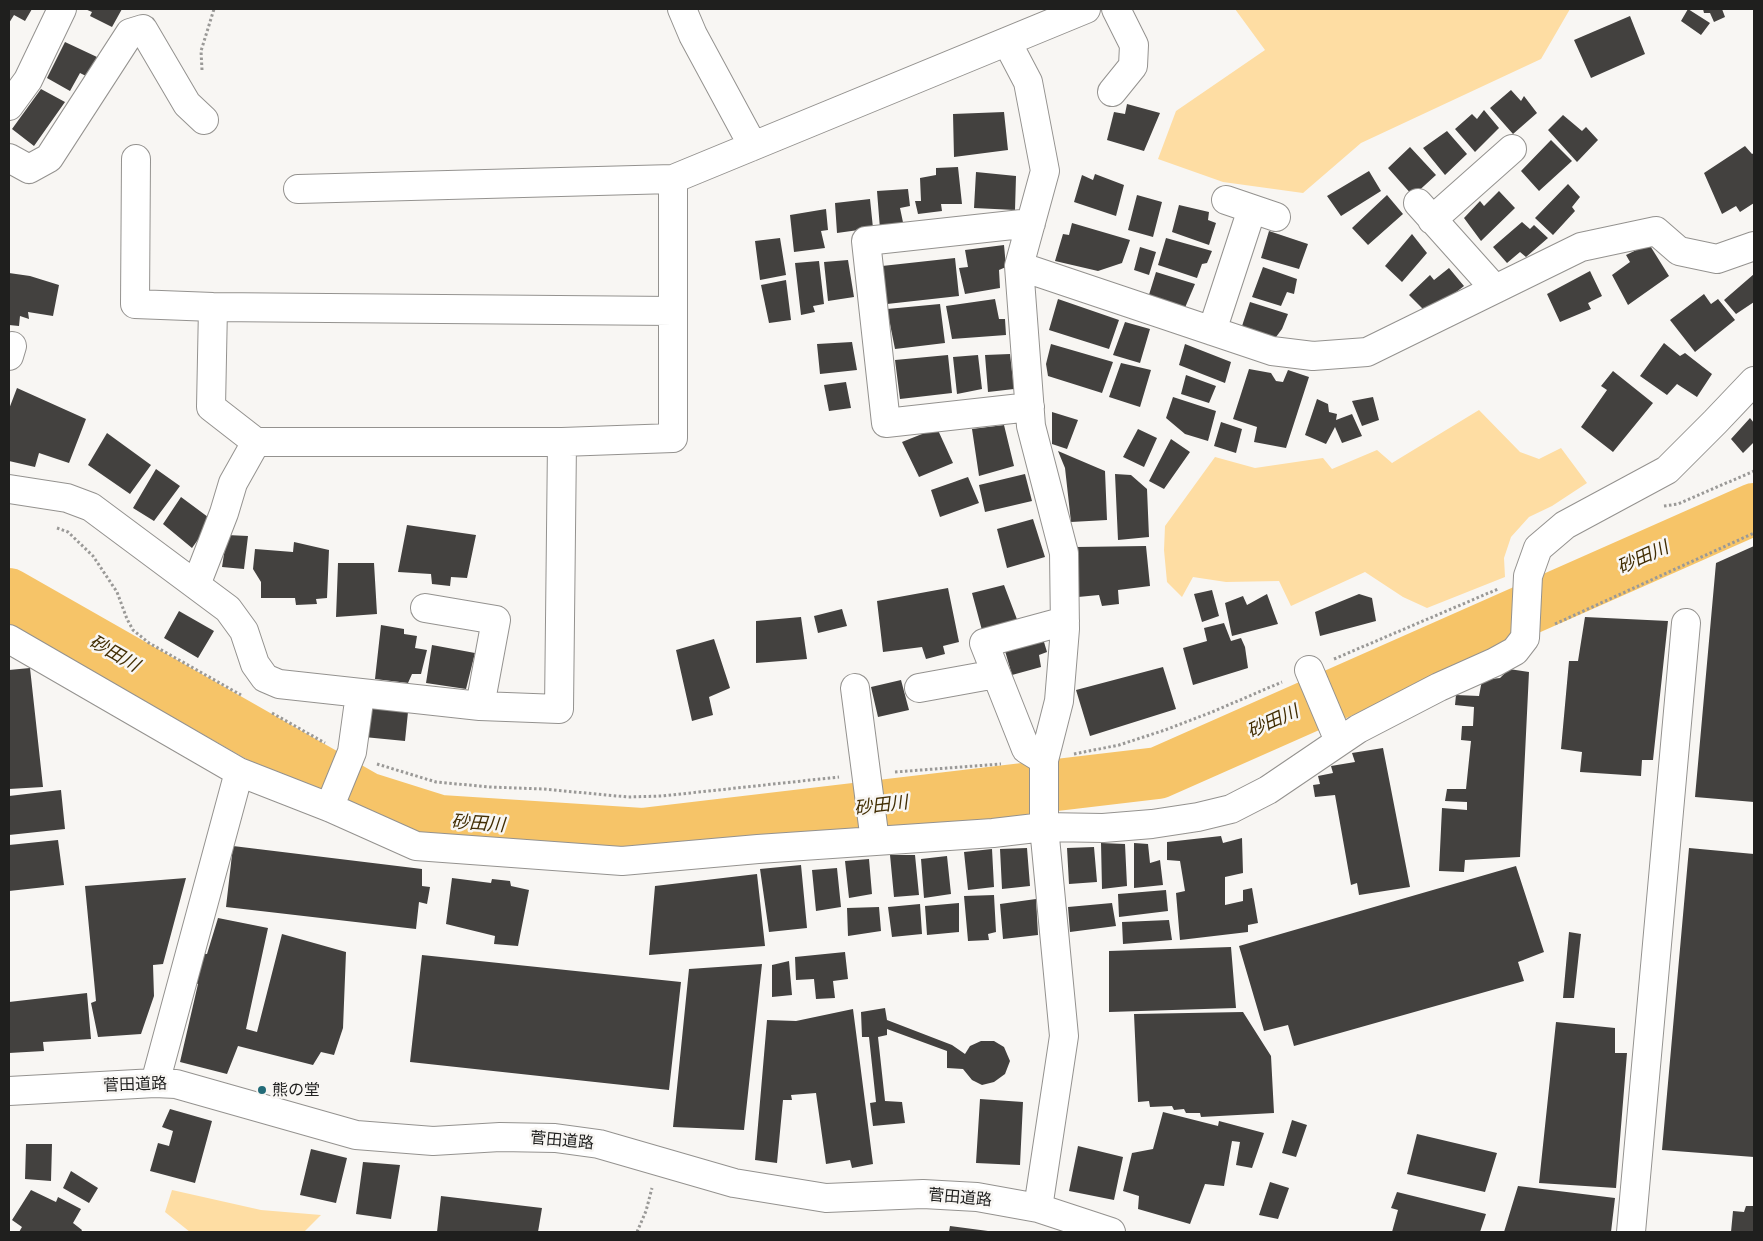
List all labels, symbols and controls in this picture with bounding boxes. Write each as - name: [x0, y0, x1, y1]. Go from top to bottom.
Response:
- water label: 砂田川: [1614, 537, 1672, 579]
- water label: 砂田川: [85, 631, 143, 677]
- water label: 砂田川: [1244, 701, 1302, 743]
- water label: 砂田川: [853, 792, 909, 820]
- water label: 砂田川: [450, 811, 506, 837]
- street label: 菅田道路: [103, 1074, 167, 1096]
- place label: 熊の堂: [272, 1080, 320, 1100]
- marker: 熊の堂: [256, 1084, 268, 1096]
- street label: 菅田道路: [529, 1129, 595, 1153]
- street label: 菅田道路: [927, 1186, 993, 1210]

